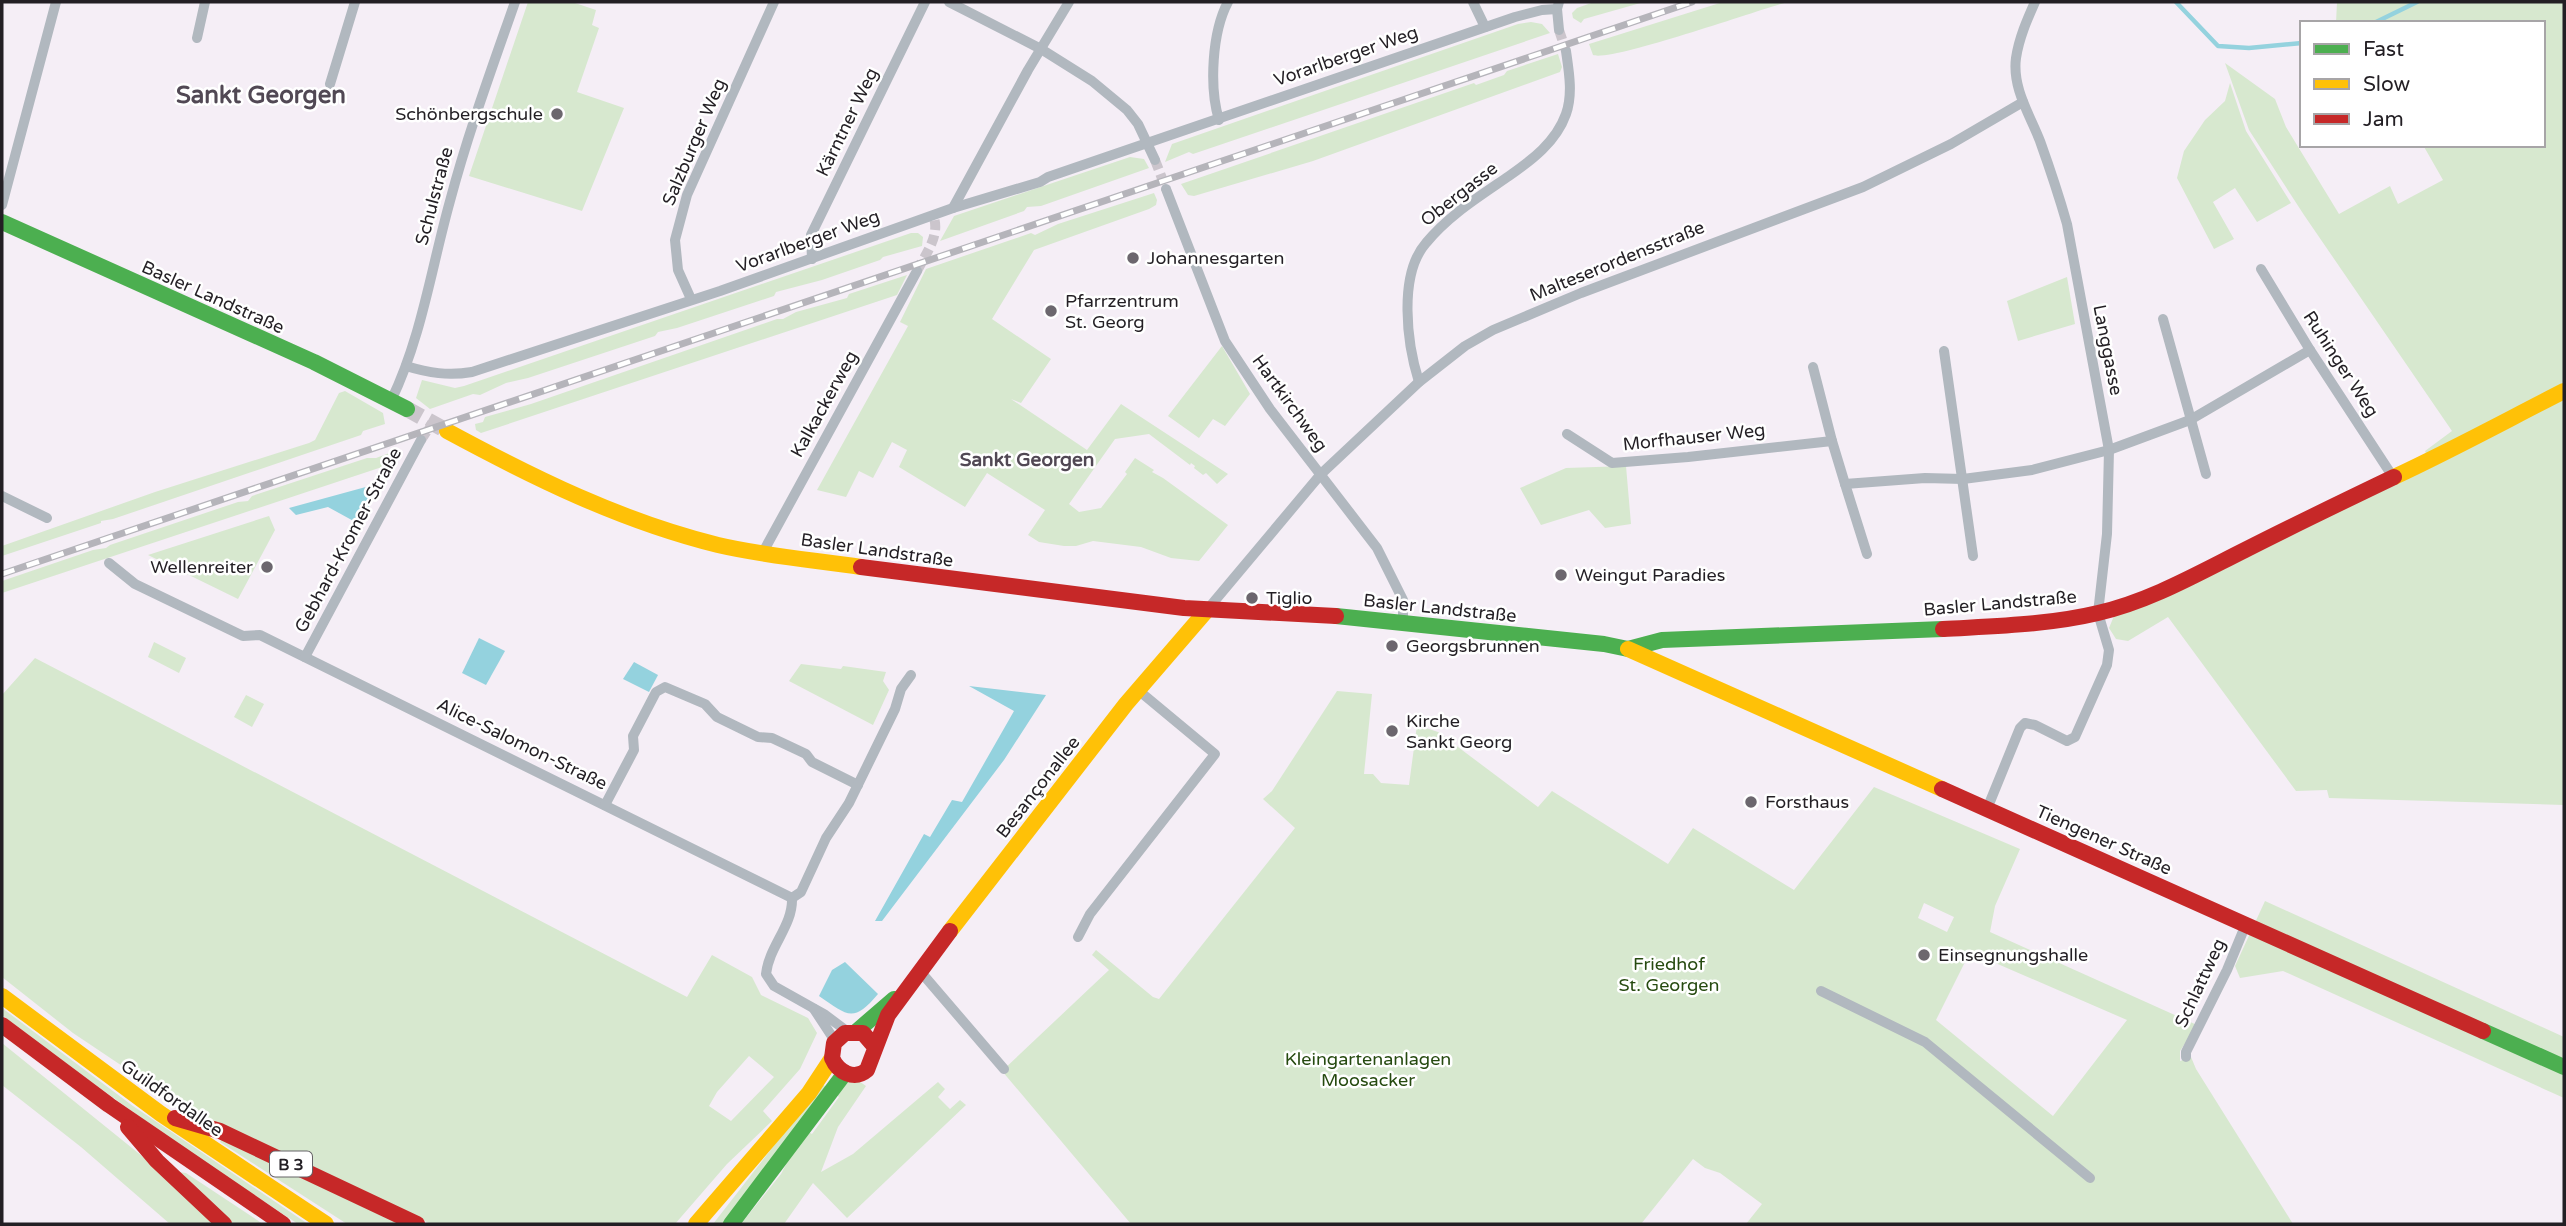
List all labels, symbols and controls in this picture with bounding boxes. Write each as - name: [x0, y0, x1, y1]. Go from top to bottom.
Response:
- street label: Vorarlberger Weg: [1271, 21, 1421, 91]
- legend: [2300, 21, 2545, 147]
- text: Fast: [2363, 37, 2404, 62]
- street label: Kärntner Weg: [811, 64, 883, 180]
- text: Slow: [2363, 72, 2411, 97]
- street label: Salzburger Weg: [657, 75, 731, 209]
- district label: Sankt Georgen: [176, 81, 346, 110]
- place label: Schönbergschule: [395, 103, 543, 125]
- marker: Schönbergschule: [549, 106, 565, 122]
- text: Jam: [2363, 107, 2404, 132]
- street label: Schulstraße: [410, 145, 458, 247]
- street label: Obergasse: [1416, 157, 1502, 231]
- street label: Vorarlberger Weg: [733, 205, 883, 277]
- street label: Malteserordensstraße: [1526, 216, 1708, 306]
- place label: Johannesgarten: [1147, 247, 1284, 269]
- marker: Johannesgarten: [1125, 250, 1141, 266]
- street label: Basler Landstraße: [138, 256, 288, 338]
- place label: Pfarrzentrum St. Georg: [1065, 290, 1179, 333]
- marker: Pfarrzentrum St. Georg: [1043, 303, 1059, 319]
- street label: Langgasse: [2088, 303, 2128, 397]
- street label: Ruhinger Weg: [2298, 307, 2384, 421]
- street label: Kalkackerweg: [786, 347, 862, 461]
- street label: Hartkirchweg: [1247, 350, 1333, 456]
- street label: Morfhauser Weg: [1622, 419, 1766, 455]
- street label: Gebhard-Kromer-Straße: [290, 444, 406, 636]
- district label: Sankt Georgen: [960, 449, 1094, 472]
- street label: Basler Landstraße: [799, 528, 955, 572]
- place label: Wellenreiter: [150, 556, 253, 578]
- marker: Wellenreiter: [259, 559, 275, 575]
- place label: Weingut Paradies: [1575, 564, 1725, 586]
- marker: Weingut Paradies: [1553, 567, 1569, 583]
- street label: Basler Landstraße: [1922, 585, 2078, 621]
- place label: Tiglio: [1266, 587, 1313, 609]
- street label: Basler Landstraße: [1362, 589, 1518, 627]
- marker: Tiglio: [1244, 590, 1260, 606]
- place label: Georgsbrunnen: [1406, 635, 1540, 657]
- marker: Georgsbrunnen: [1384, 638, 1400, 654]
- street label: Alice-Salomon-Straße: [433, 693, 611, 795]
- place label: Kirche Sankt Georg: [1406, 710, 1512, 753]
- marker: Kirche Sankt Georg: [1384, 723, 1400, 739]
- street label: Besançonallee: [991, 732, 1085, 842]
- place label: Forsthaus: [1765, 791, 1849, 813]
- marker: Forsthaus: [1743, 794, 1759, 810]
- street label: Tiengener Straße: [2033, 800, 2175, 880]
- street label: Schlattweg: [2170, 935, 2230, 1031]
- place label: Einsegnungshalle: [1938, 944, 2088, 966]
- marker: Einsegnungshalle: [1916, 947, 1932, 963]
- park label: Friedhof St. Georgen: [1619, 953, 1719, 996]
- park label: Kleingartenanlagen Moosacker: [1285, 1048, 1451, 1091]
- street label: Guildfordallee: [117, 1055, 227, 1141]
- road number: B 3: [270, 1152, 312, 1176]

